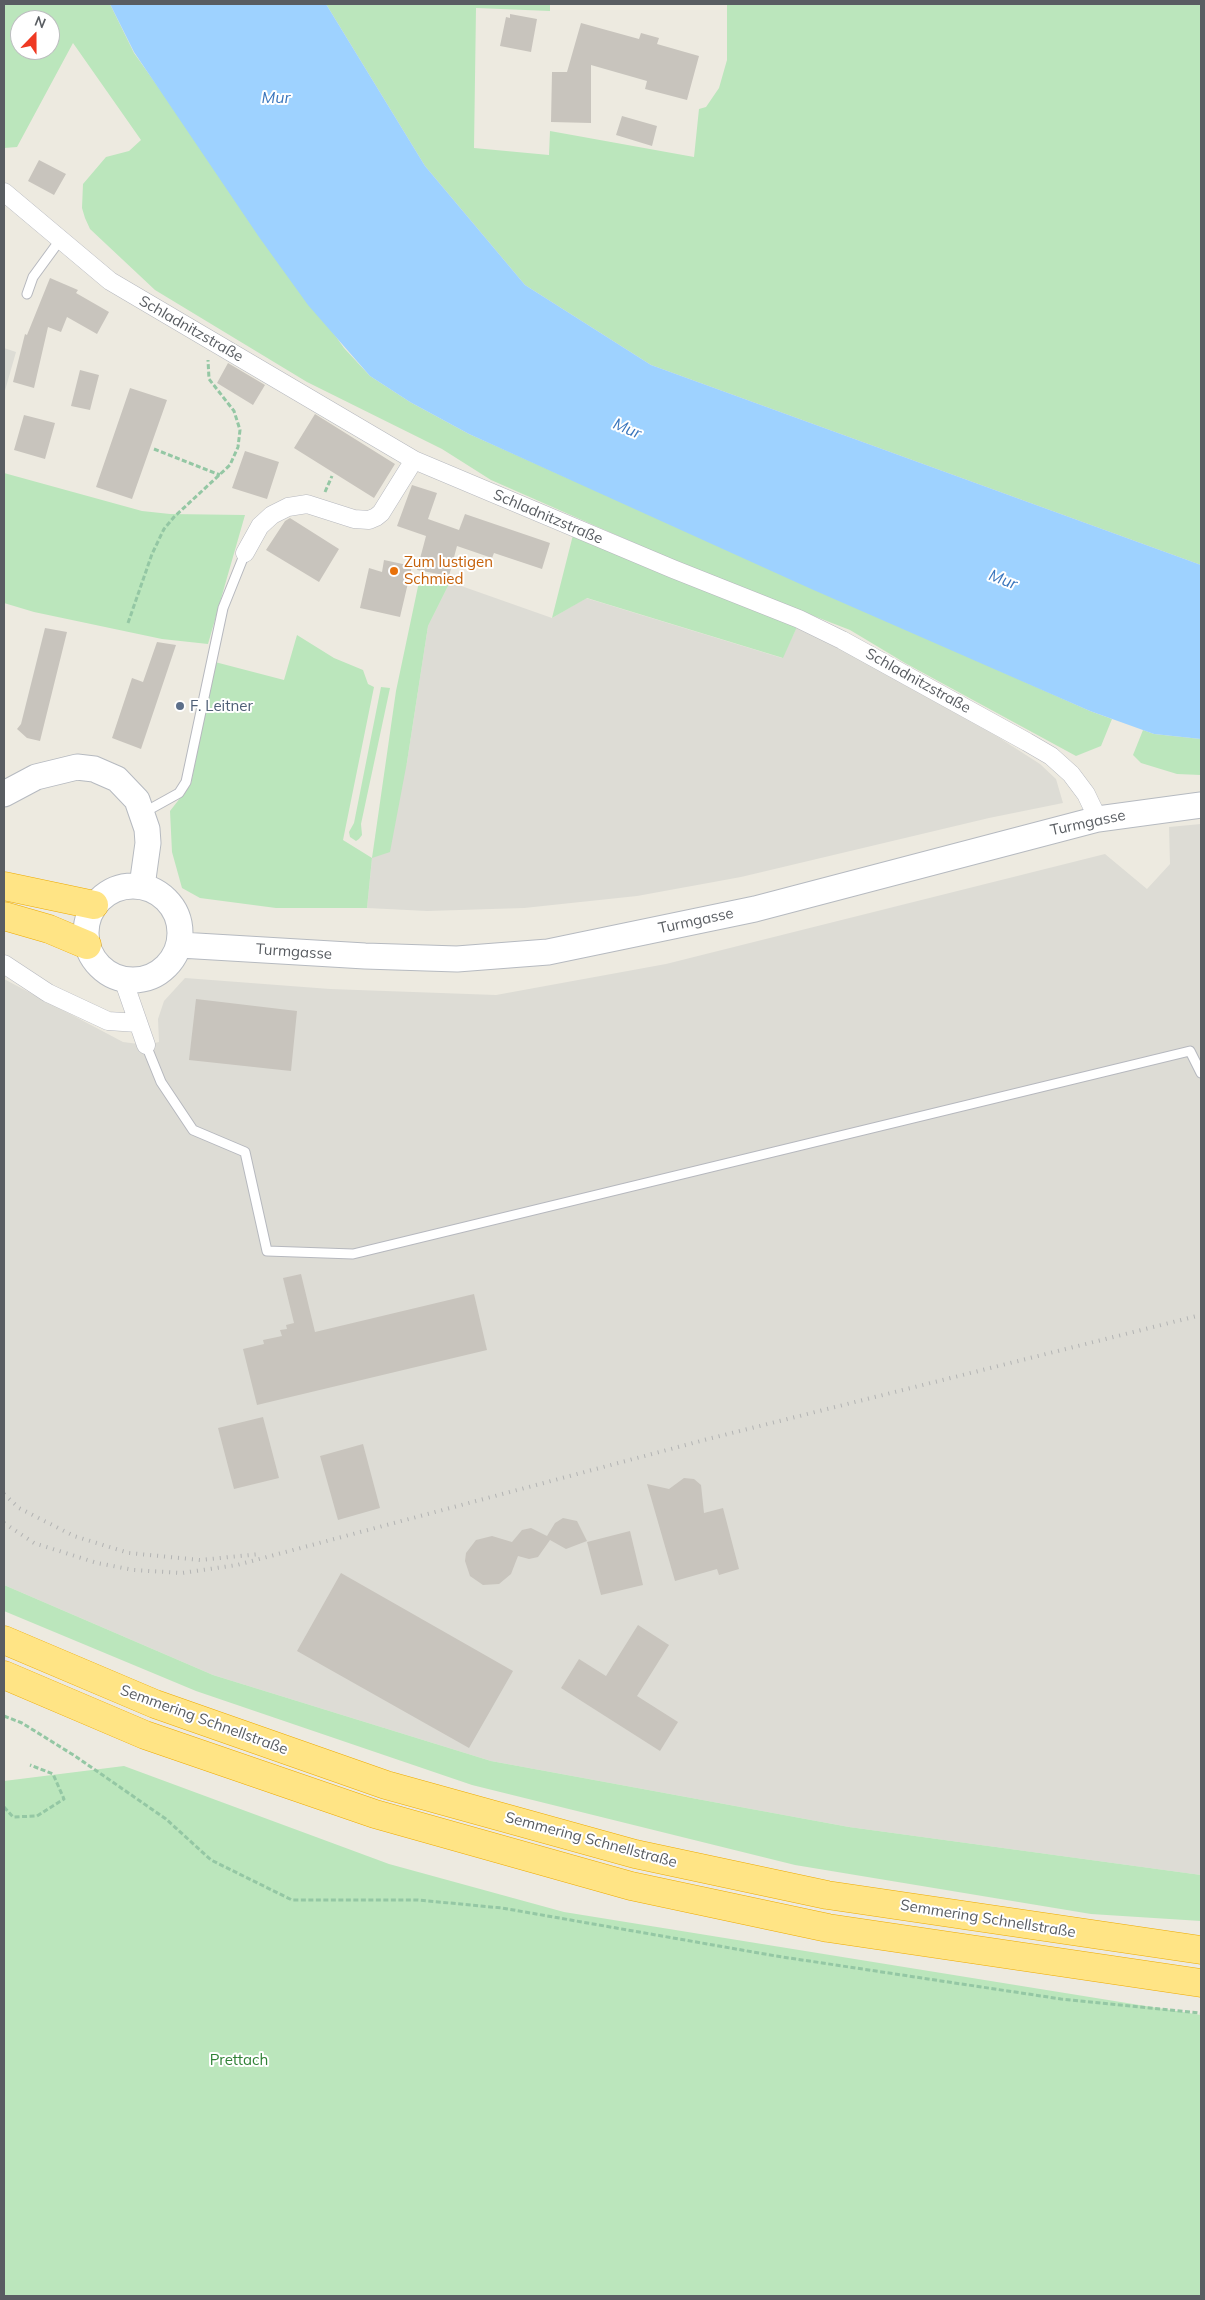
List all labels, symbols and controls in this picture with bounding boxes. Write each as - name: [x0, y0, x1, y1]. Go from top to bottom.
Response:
- north arrow: [10, 10, 60, 60]
- text: N: [32, 12, 49, 32]
- water label: Mur: [262, 88, 290, 108]
- street label: Schladnitzstraße: [136, 292, 246, 366]
- water label: Mur: [610, 415, 644, 443]
- street label: Schladnitzstraße: [491, 486, 605, 548]
- place label: Zum lustigen Schmied: [404, 553, 493, 588]
- marker: Zum lustigen Schmied: [388, 565, 400, 577]
- water label: Mur: [986, 566, 1020, 594]
- street label: Schladnitzstraße: [862, 645, 974, 717]
- place label: F. Leitner: [190, 697, 253, 715]
- marker: F. Leitner: [174, 700, 186, 712]
- street label: Turmgasse: [1049, 806, 1127, 840]
- street label: Turmgasse: [657, 904, 735, 938]
- street label: Turmgasse: [255, 940, 333, 964]
- street label: Semmering Schnellstraße: [118, 1681, 290, 1759]
- street label: Semmering Schnellstraße: [503, 1808, 679, 1872]
- street label: Semmering Schnellstraße: [899, 1896, 1077, 1942]
- park label: Prettach: [210, 2051, 268, 2069]

